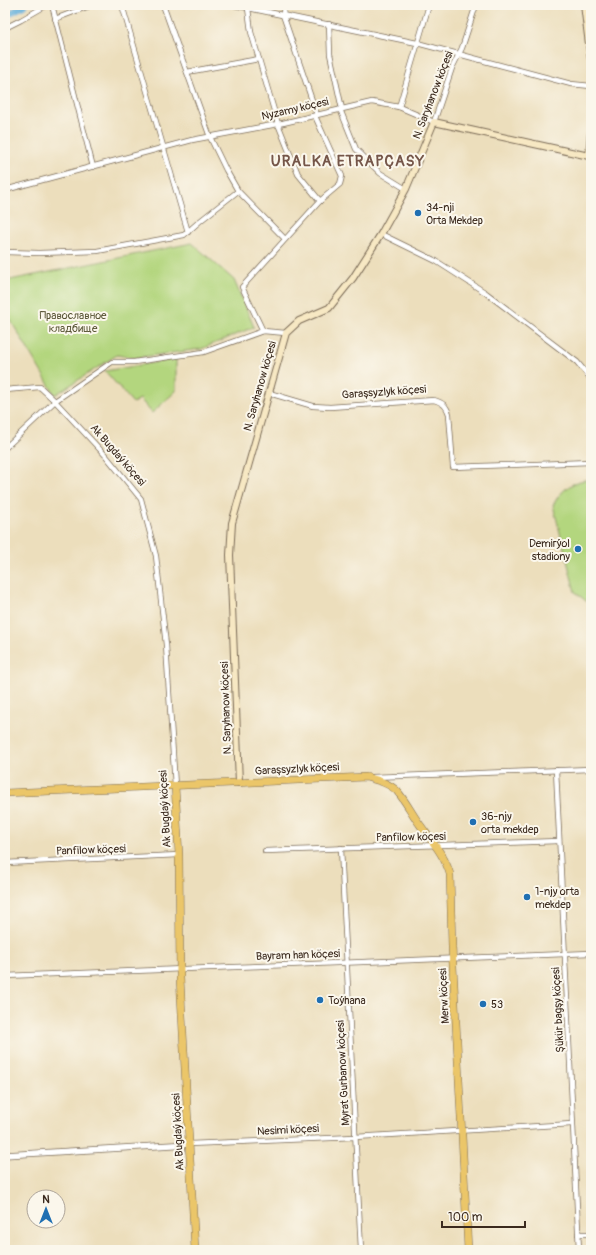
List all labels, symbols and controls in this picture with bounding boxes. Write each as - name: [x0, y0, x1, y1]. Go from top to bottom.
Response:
- street label: N. Saryhanow köçesi: [410, 49, 456, 141]
- street label: Nyzamy köçesi: [260, 95, 330, 123]
- district label: URALKA ETRAPÇASY: [271, 152, 425, 171]
- place label: 34-nji Orta Mekdep: [426, 201, 483, 227]
- marker: 34-nji Orta Mekdep: [413, 208, 423, 218]
- park label: Православное кладбище: [40, 309, 107, 335]
- street label: N. Saryhanow köçesi: [241, 339, 279, 432]
- street label: Garaşsyzlyk köçesi: [341, 383, 427, 401]
- street label: Ak Bugdaý köçesi: [88, 421, 148, 489]
- place label: Demirýol stadiony: [529, 537, 570, 563]
- marker: Demirýol stadiony: [573, 544, 583, 554]
- street label: N. Saryhanow köçesi: [218, 661, 234, 755]
- street label: Garaşsyzlyk köçesi: [254, 760, 340, 778]
- street label: Ak Bugdaý köçesi: [156, 770, 174, 848]
- place label: 36-njy orta mekdep: [481, 810, 539, 836]
- marker: 36-njy orta mekdep: [468, 817, 478, 827]
- street label: Panfilow köçesi: [376, 830, 446, 844]
- street label: Panfilow köçesi: [56, 842, 126, 858]
- place label: 1-njy orta mekdep: [535, 885, 579, 911]
- marker: 1-njy orta mekdep: [522, 892, 532, 902]
- street label: Bayram han köçesi: [256, 947, 340, 963]
- street label: Şükür bagşy köçesi: [549, 967, 567, 1053]
- street label: Merw köçesi: [436, 968, 452, 1024]
- place label: Toýhana: [328, 994, 366, 1007]
- marker: Toýhana: [315, 995, 325, 1005]
- place label: 53: [491, 998, 503, 1011]
- marker: 53: [478, 999, 488, 1009]
- street label: Myrat Gurbanow köçesi: [334, 1020, 352, 1126]
- street label: Ak Bugdaý köçesi: [169, 1093, 187, 1171]
- street label: Nesimi köçesi: [257, 1122, 319, 1138]
- north arrow: [26, 1189, 66, 1229]
- text: N: [42, 1193, 50, 1206]
- scale bar: [442, 1203, 525, 1229]
- text: 100 m: [448, 1210, 483, 1225]

